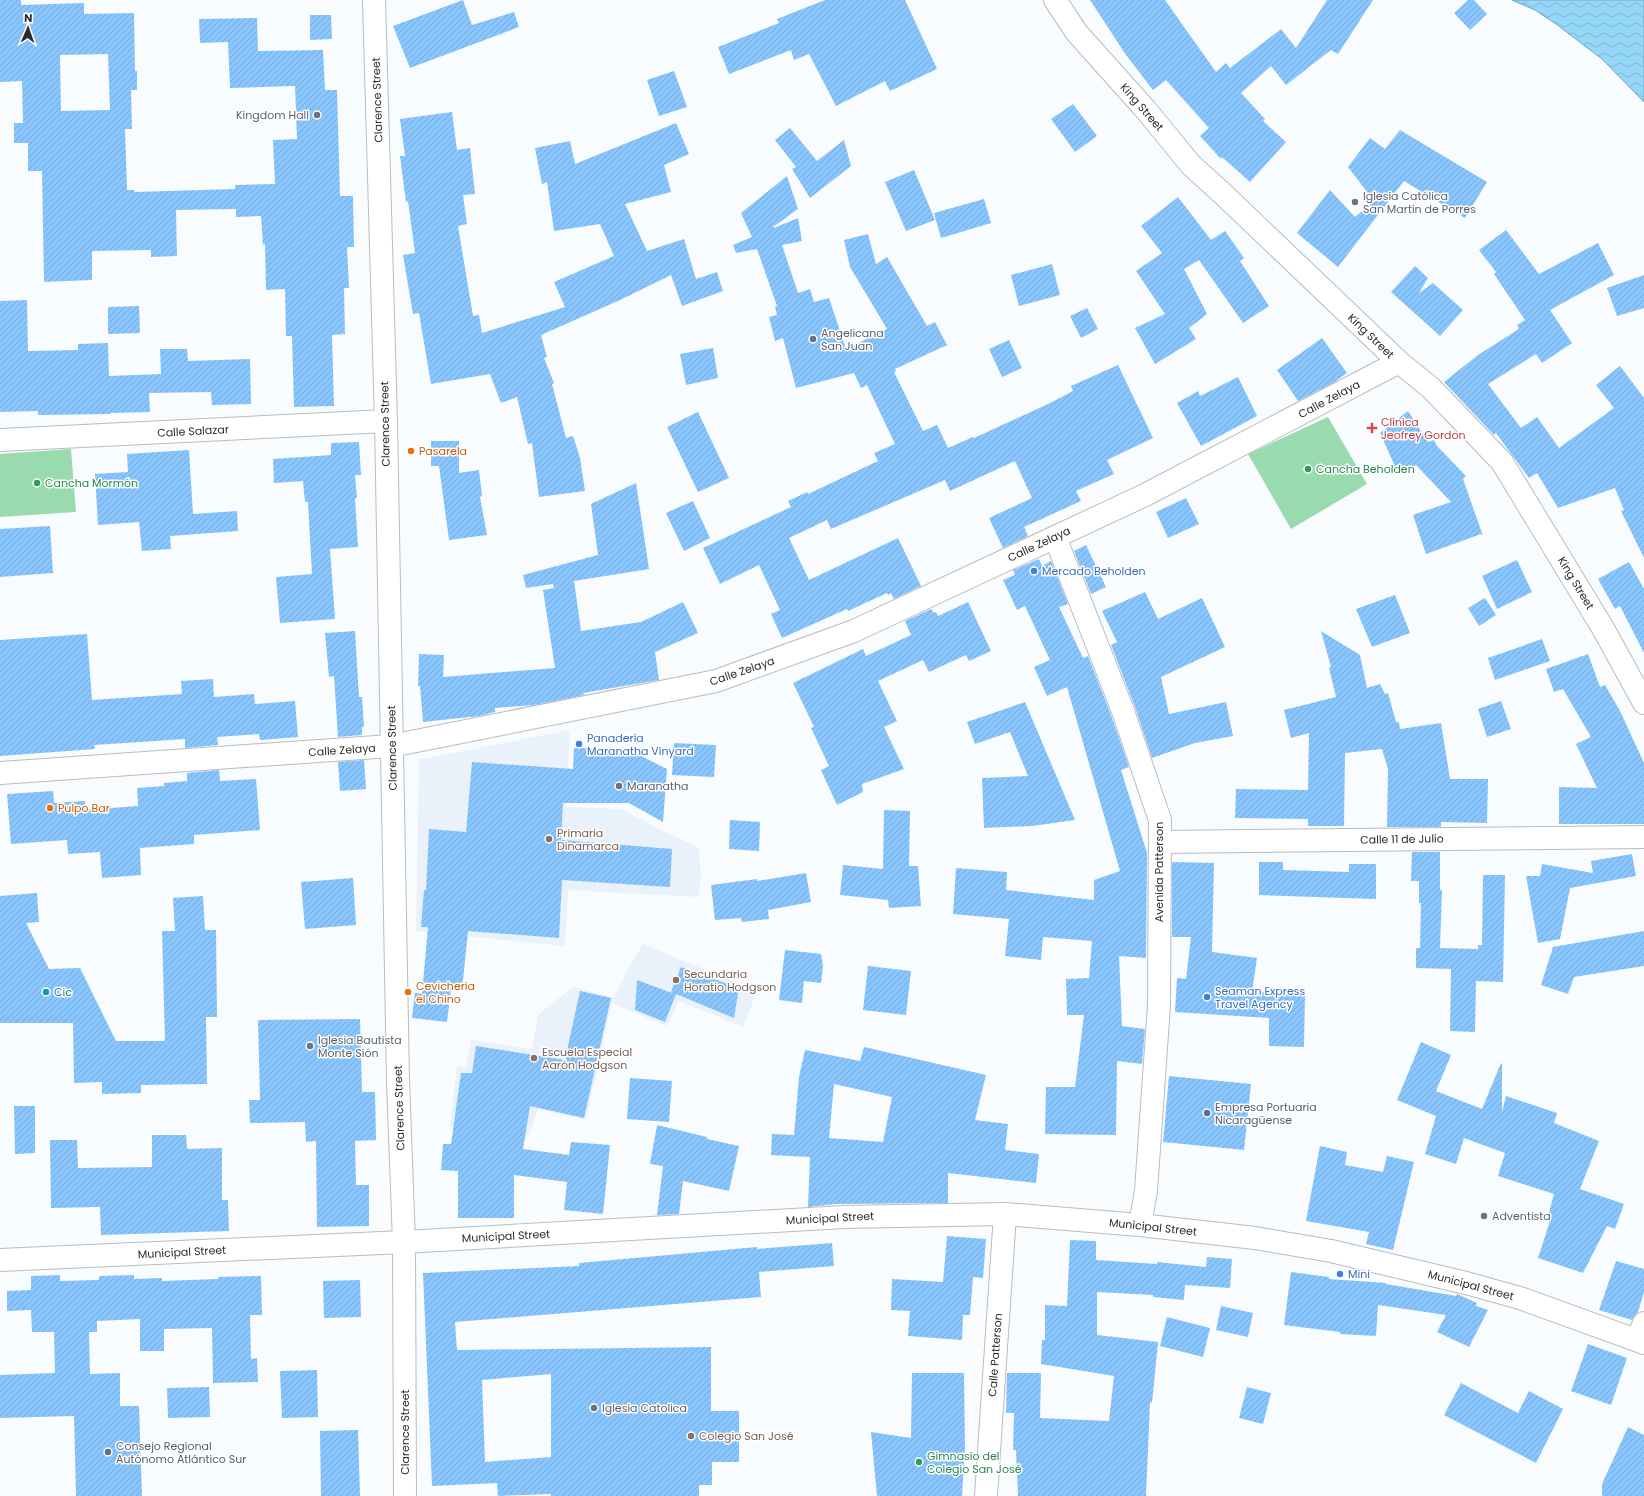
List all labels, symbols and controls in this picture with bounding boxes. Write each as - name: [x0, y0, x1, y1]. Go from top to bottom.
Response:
- north arrow: [8, 8, 48, 48]
- text: N: [24, 10, 33, 26]
- street label: Clarence Street: [368, 57, 386, 143]
- street label: King Street: [1117, 80, 1167, 134]
- place label: Kingdom Hall: [236, 107, 309, 123]
- marker: Kingdom Hall: [312, 110, 322, 120]
- place label: Iglesia Católica San Martín de Porres: [1363, 188, 1476, 217]
- marker: Iglesia Católica San Martín de Porres: [1350, 197, 1360, 207]
- street label: King Street: [1344, 310, 1398, 362]
- place label: Angelicana San Juan: [821, 325, 884, 354]
- marker: Angelicana San Juan: [808, 334, 818, 344]
- street label: Calle Zelaya: [1295, 376, 1363, 422]
- street label: Clarence Street: [376, 381, 394, 467]
- place label: Clínica Jeofrey Gordon: [1381, 414, 1466, 443]
- street label: Calle Salazar: [157, 421, 229, 441]
- marker: Clínica Jeofrey Gordon: [1366, 422, 1378, 434]
- place label: Pasarela: [419, 443, 467, 459]
- marker: Pasarela: [406, 446, 416, 456]
- place label: Cancha Beholden: [1316, 461, 1415, 477]
- marker: Cancha Beholden: [1303, 464, 1313, 474]
- place label: Cancha Mormón: [45, 475, 138, 491]
- marker: Cancha Mormón: [32, 478, 42, 488]
- street label: Calle Zelaya: [1005, 522, 1073, 566]
- street label: King Street: [1554, 554, 1598, 612]
- place label: Mercado Beholden: [1042, 563, 1146, 579]
- marker: Mercado Beholden: [1029, 566, 1039, 576]
- street label: Calle Zelaya: [707, 652, 777, 690]
- street label: Clarence Street: [383, 705, 401, 791]
- place label: Panadería Maranatha Vinyard: [587, 730, 694, 759]
- marker: Panadería Maranatha Vinyard: [574, 739, 584, 749]
- street label: Calle Zelaya: [308, 740, 376, 760]
- place label: Maranatha: [627, 778, 688, 794]
- marker: Maranatha: [614, 781, 624, 791]
- place label: Pulpo Bar: [58, 800, 110, 816]
- marker: Pulpo Bar: [45, 803, 55, 813]
- street label: Avenida Patterson: [1151, 822, 1167, 922]
- place label: Primaria Dinamarca: [557, 825, 619, 854]
- street label: Calle 11 de Julio: [1360, 830, 1444, 848]
- marker: Primaria Dinamarca: [544, 834, 554, 844]
- place label: Secundaria Horatio Hodgson: [684, 966, 776, 995]
- marker: Secundaria Horatio Hodgson: [671, 975, 681, 985]
- place label: Cevicheria el Chino: [416, 978, 475, 1007]
- place label: Seaman Express Travel Agency: [1215, 983, 1305, 1012]
- place label: Cic: [54, 984, 72, 1000]
- marker: Cic: [41, 987, 51, 997]
- marker: Cevicheria el Chino: [403, 987, 413, 997]
- marker: Seaman Express Travel Agency: [1202, 992, 1212, 1002]
- place label: Iglesia Bautista Monte Sión: [318, 1032, 402, 1061]
- marker: Iglesia Bautista Monte Sión: [305, 1041, 315, 1051]
- place label: Escuela Especial Aarón Hodgson: [542, 1044, 632, 1073]
- marker: Escuela Especial Aarón Hodgson: [529, 1053, 539, 1063]
- street label: Clarence Street: [390, 1065, 408, 1151]
- place label: Empresa Portuaria Nicaragüense: [1215, 1099, 1317, 1128]
- marker: Empresa Portuaria Nicaragüense: [1202, 1108, 1212, 1118]
- street label: Municipal Street: [785, 1208, 875, 1228]
- place label: Adventista: [1492, 1208, 1551, 1224]
- marker: Adventista: [1479, 1211, 1489, 1221]
- street label: Municipal Street: [1108, 1214, 1198, 1240]
- street label: Municipal Street: [461, 1226, 551, 1246]
- street label: Municipal Street: [137, 1242, 227, 1262]
- place label: Mini: [1348, 1266, 1370, 1282]
- street label: Municipal Street: [1426, 1266, 1516, 1304]
- marker: Mini: [1335, 1269, 1345, 1279]
- street label: Calle Patterson: [984, 1313, 1006, 1397]
- street label: Clarence Street: [397, 1389, 413, 1475]
- place label: Iglesia Catolica: [602, 1400, 687, 1416]
- marker: Iglesia Catolica: [589, 1403, 599, 1413]
- place label: Colegio San José: [699, 1428, 794, 1444]
- marker: Colegio San José: [686, 1431, 696, 1441]
- place label: Consejo Regional Autónomo Atlántico Sur: [116, 1438, 246, 1467]
- marker: Consejo Regional Autónomo Atlántico Sur: [103, 1447, 113, 1457]
- place label: Gimnasio del Colegio San José: [927, 1448, 1022, 1477]
- marker: Gimnasio del Colegio San José: [914, 1457, 924, 1467]

